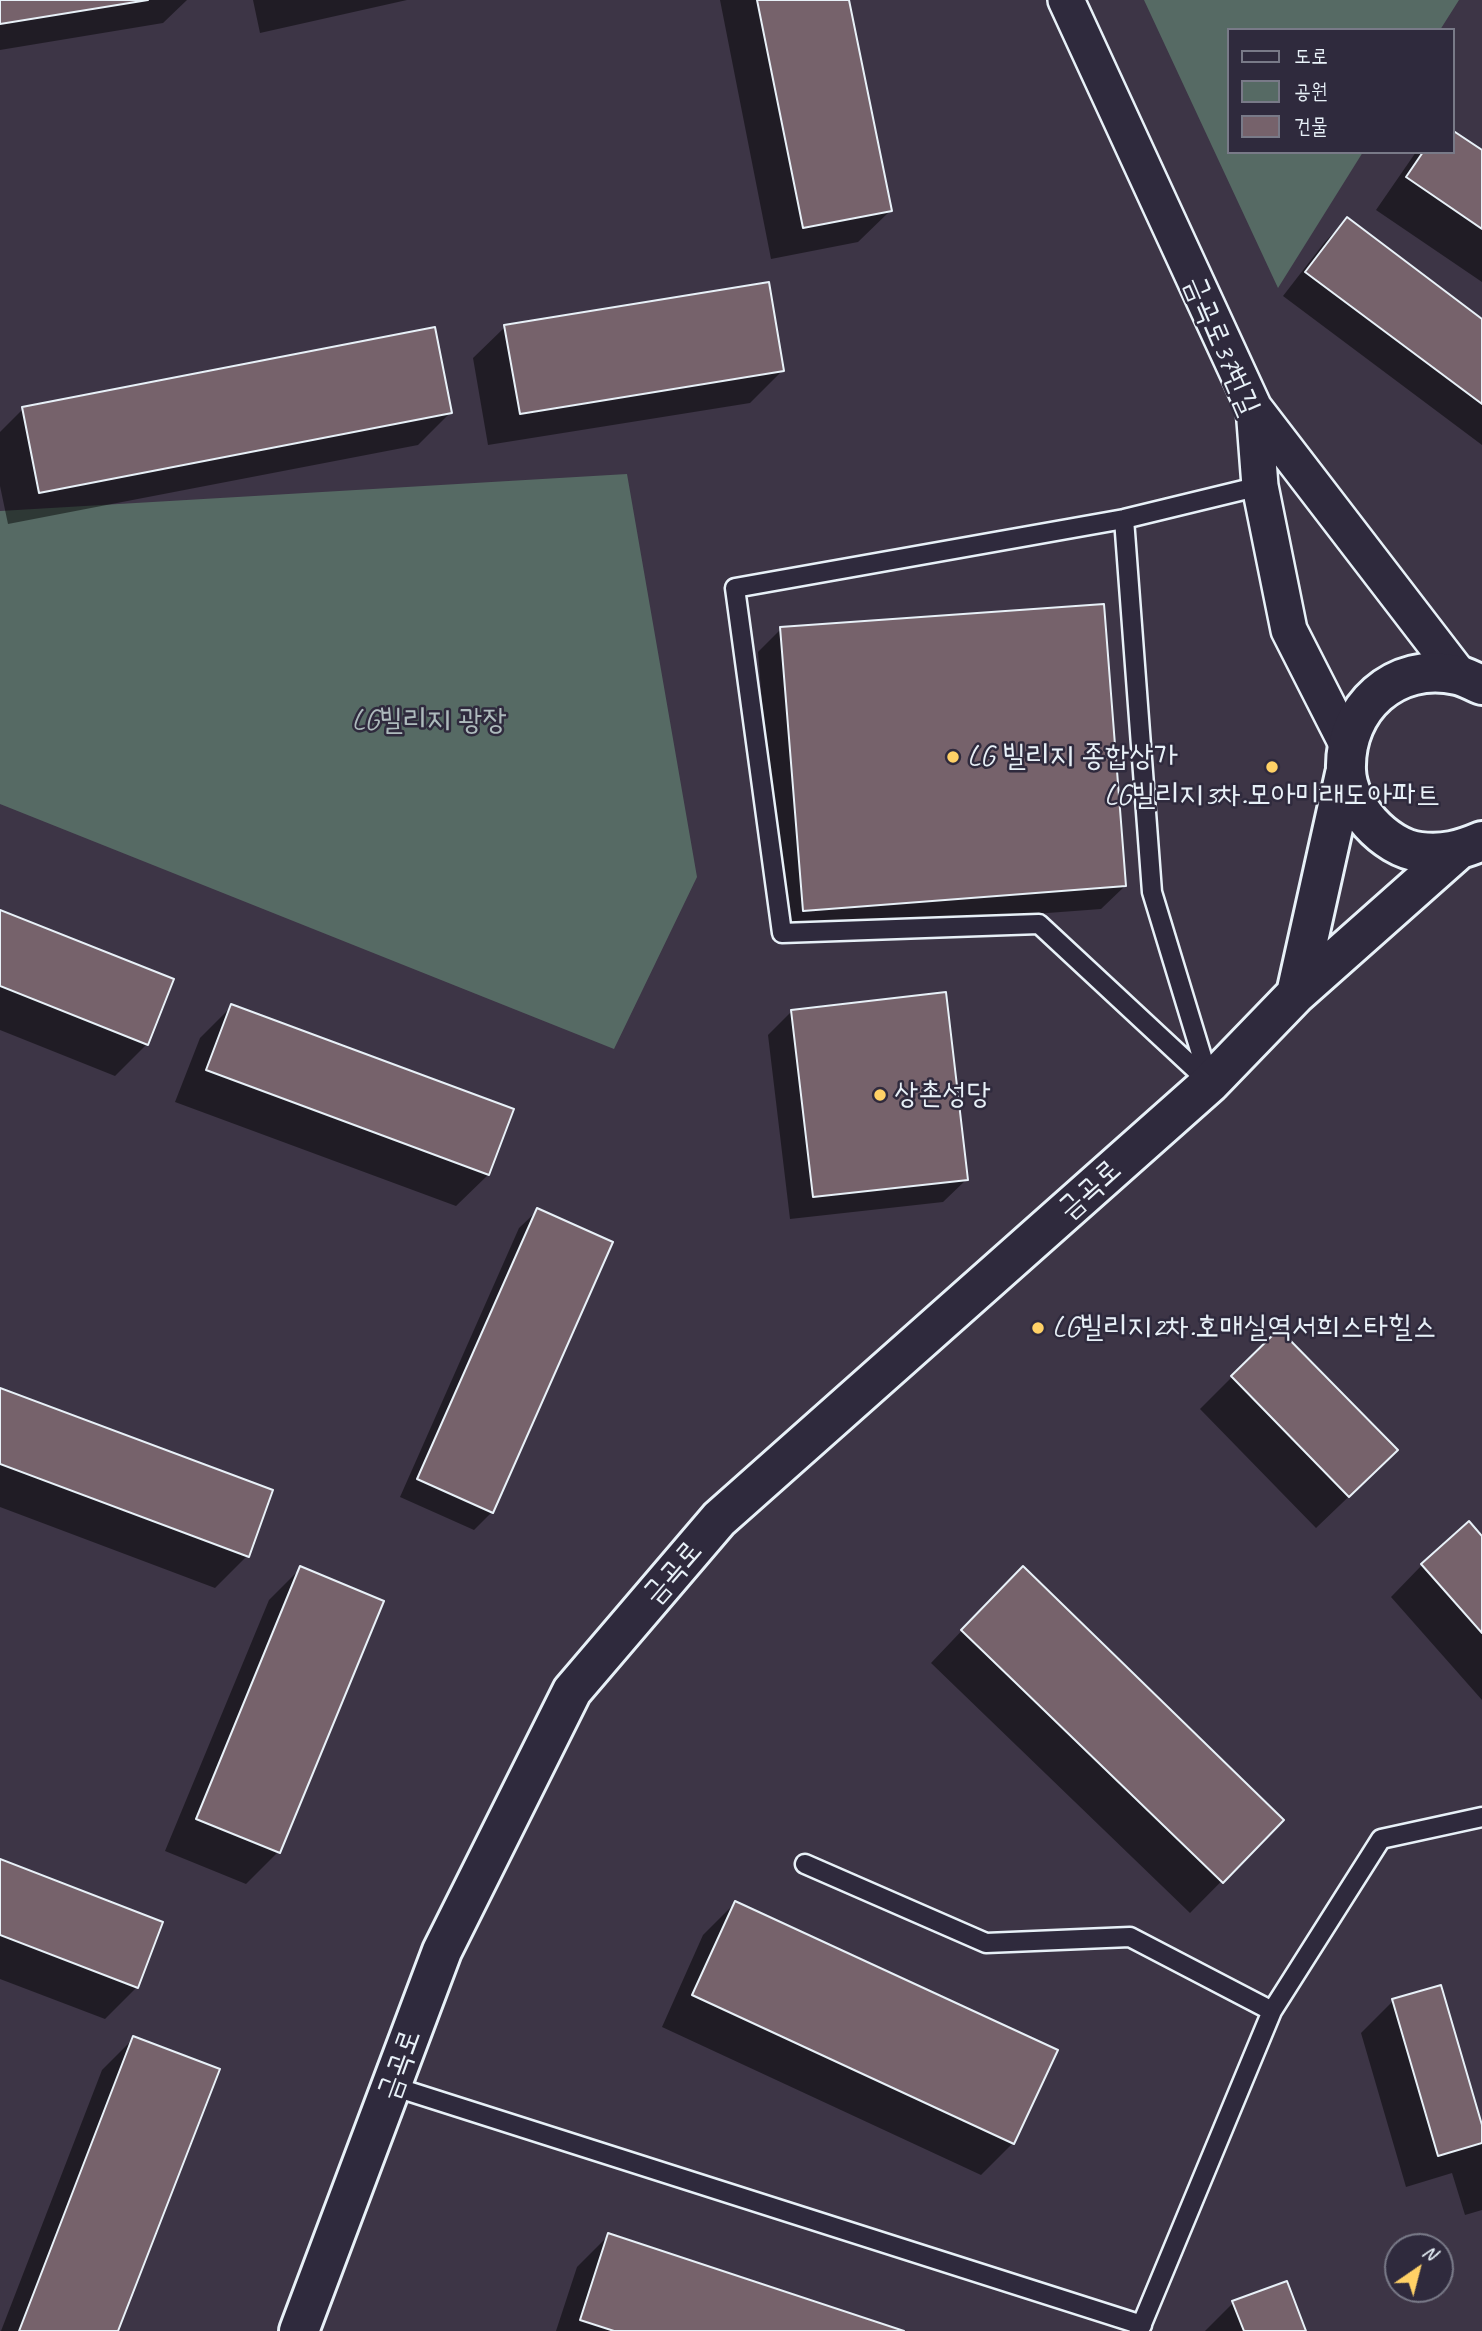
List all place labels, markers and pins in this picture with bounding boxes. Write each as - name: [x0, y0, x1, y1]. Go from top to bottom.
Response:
- place label: LG 빌리지 종합상가: [967, 739, 1178, 775]
- marker: LG 빌리지 종합상가: [945, 749, 961, 765]
- marker: LG빌리지3차.모아미래도아파트: [1264, 759, 1280, 775]
- place label: LG빌리지3차.모아미래도아파트: [1104, 778, 1440, 814]
- place label: 상촌성당: [894, 1077, 991, 1113]
- marker: 상촌성당: [872, 1087, 888, 1103]
- place label: LG빌리지2차.호매실역서희스타힐스: [1052, 1310, 1437, 1346]
- marker: LG빌리지2차.호매실역서희스타힐스: [1030, 1320, 1046, 1336]

